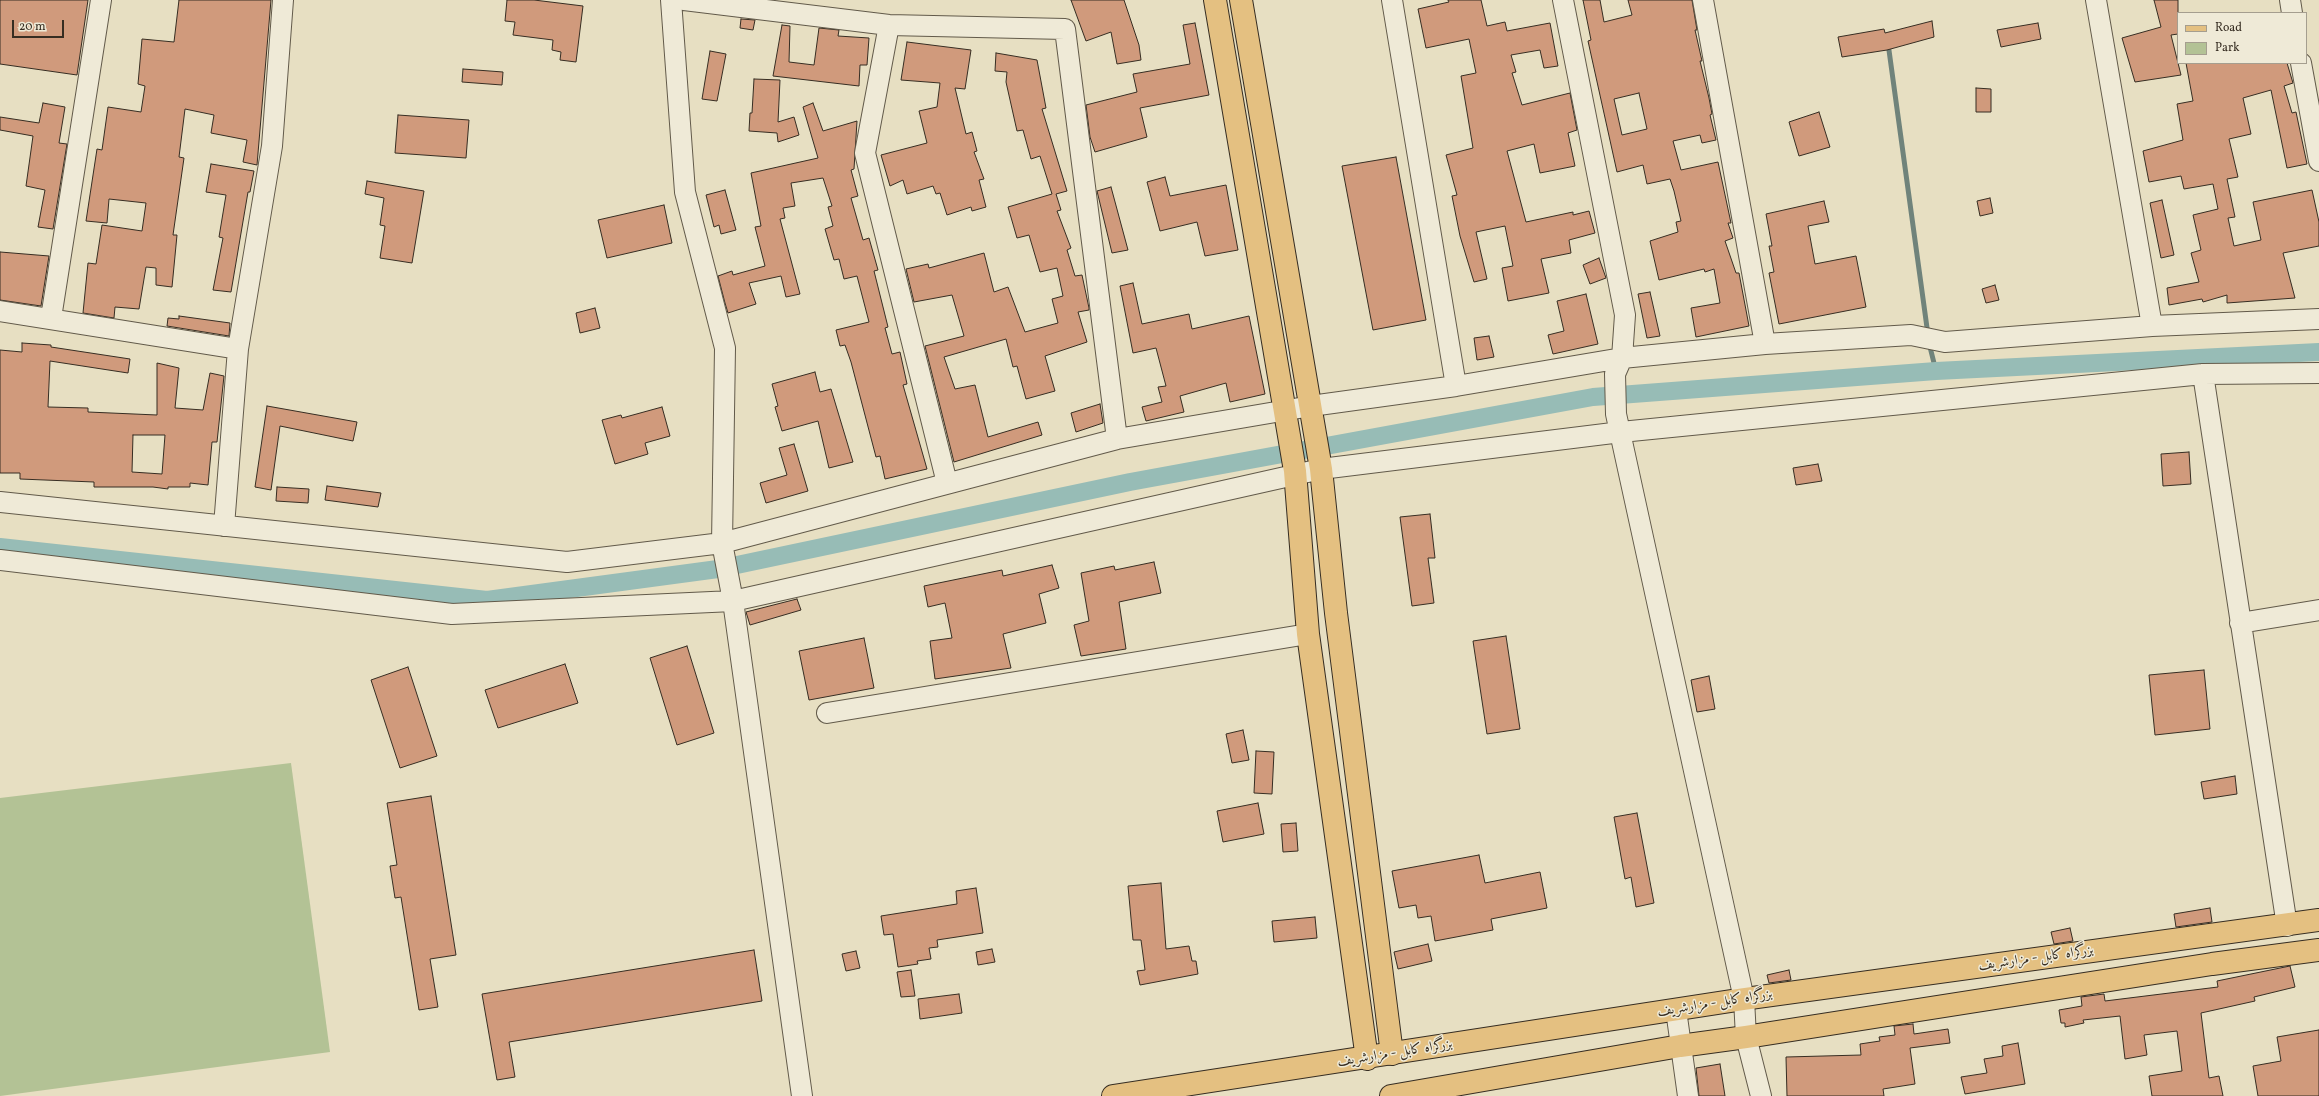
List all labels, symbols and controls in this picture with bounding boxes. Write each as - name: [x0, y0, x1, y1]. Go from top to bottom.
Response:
- scale bar: [14, 12, 66, 38]
- legend: [2177, 12, 2307, 64]
- text: 20 m: [19, 19, 46, 35]
- text: Road: [2215, 20, 2242, 36]
- text: Park: [2215, 40, 2240, 56]
- street label: بزرگراه کابل - مزارشریف: [1977, 943, 2095, 975]
- street label: بزرگراه کابل - مزارشریف: [1656, 987, 1774, 1021]
- street label: بزرگراه کابل - مزارشریف: [1336, 1037, 1454, 1071]

